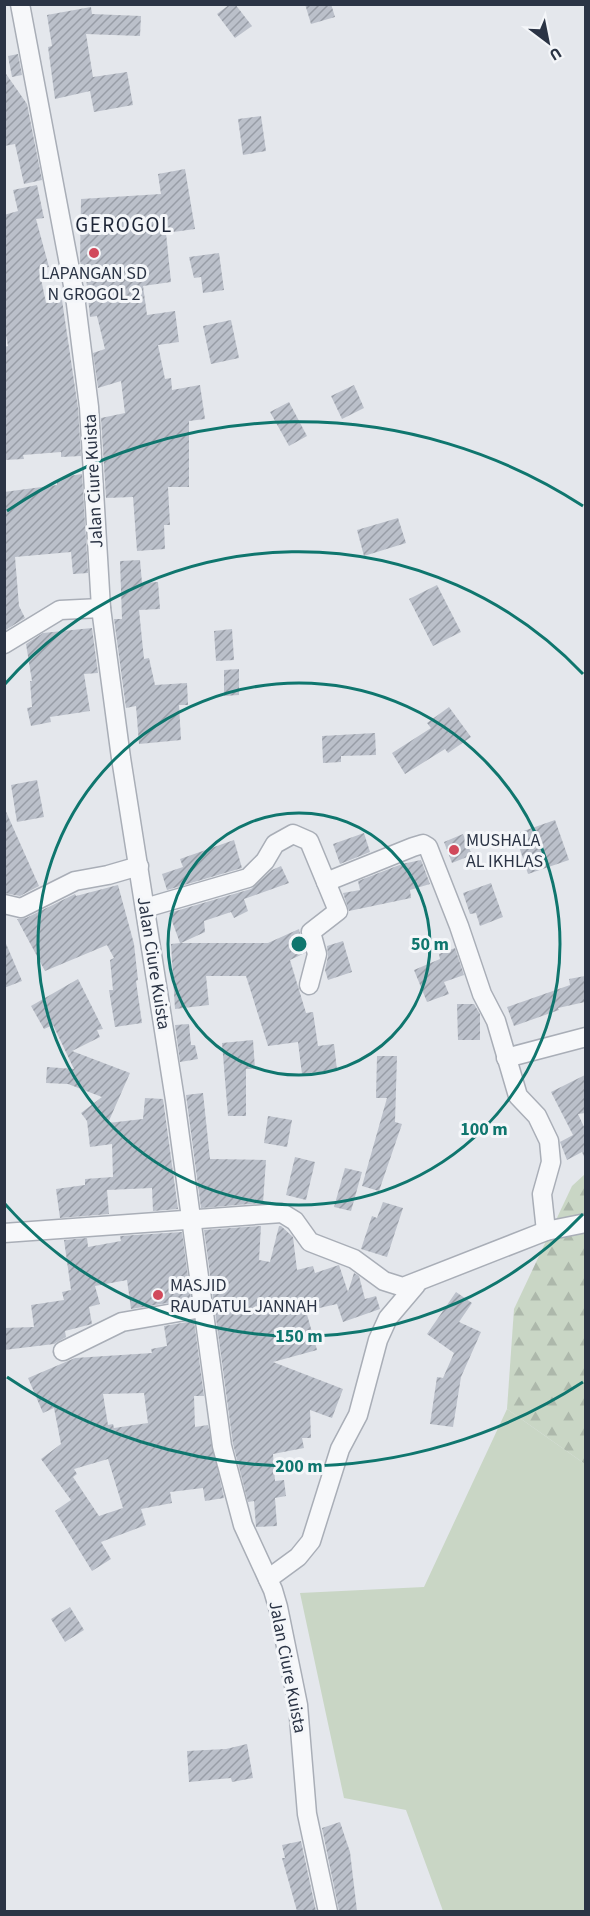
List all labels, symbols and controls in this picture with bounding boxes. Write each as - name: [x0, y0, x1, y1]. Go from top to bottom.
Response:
- north arrow: [518, 12, 578, 72]
- text: U: [545, 42, 566, 66]
- district label: GEROGOL: [75, 210, 173, 240]
- marker: LAPANGAN SD N GROGOL 2: [87, 246, 101, 260]
- place label: LAPANGAN SD N GROGOL 2: [41, 261, 147, 307]
- street label: Jalan Ciure Kuista: [78, 413, 109, 549]
- place label: MUSHALA AL IKHLAS: [466, 828, 543, 874]
- marker: MUSHALA AL IKHLAS: [447, 843, 461, 857]
- street label: Jalan Ciure Kuista: [131, 895, 176, 1031]
- text: 50 m: [411, 932, 449, 957]
- centre of rings: [289, 934, 309, 954]
- text: 100 m: [460, 1117, 508, 1142]
- place label: MASJID RAUDATUL JANNAH: [170, 1273, 318, 1319]
- marker: MASJID RAUDATUL JANNAH: [151, 1288, 165, 1302]
- text: 150 m: [275, 1324, 323, 1349]
- text: 200 m: [275, 1454, 323, 1479]
- street label: Jalan Ciure Kuista: [262, 1599, 313, 1735]

